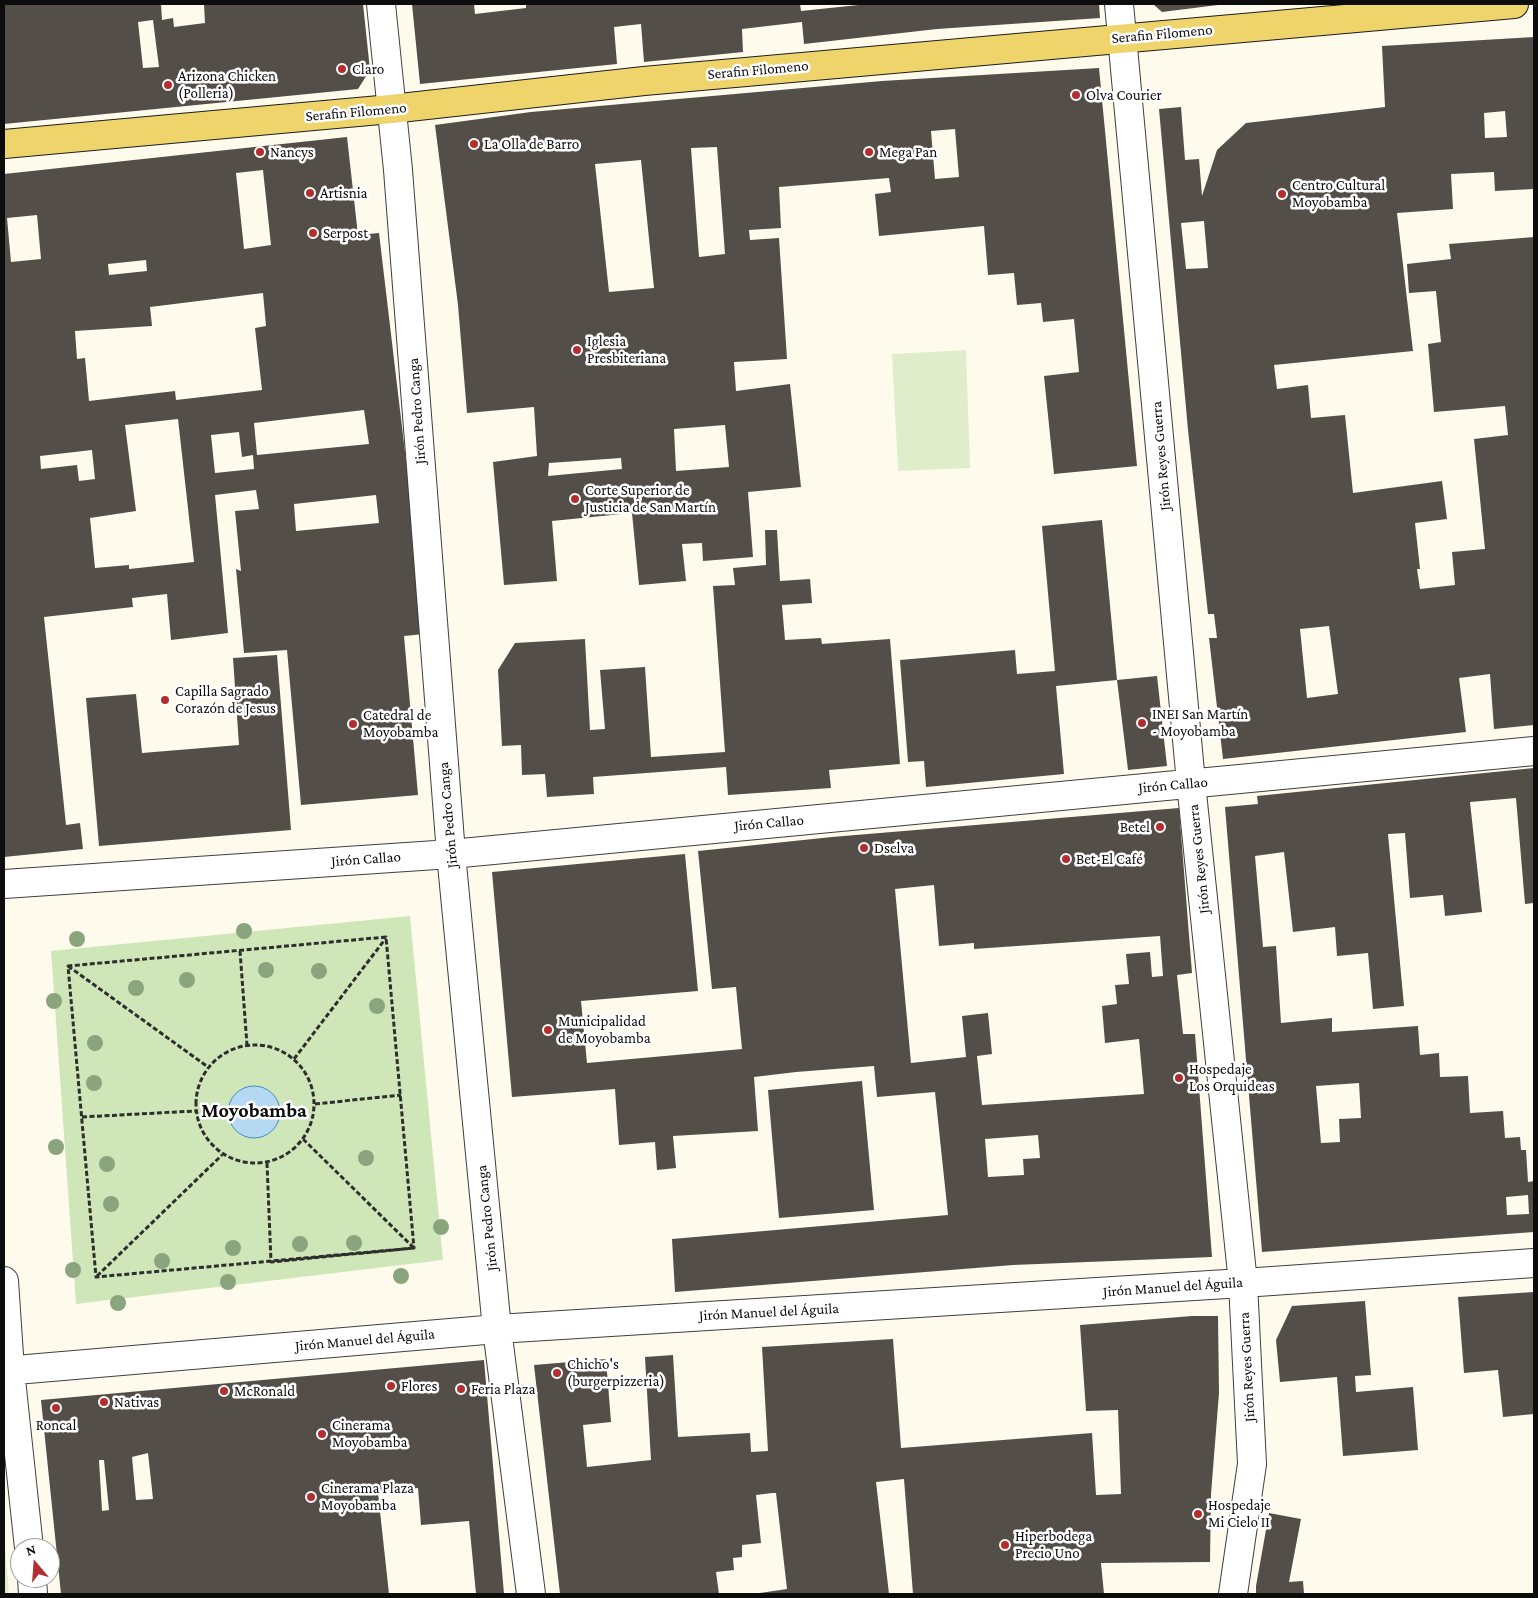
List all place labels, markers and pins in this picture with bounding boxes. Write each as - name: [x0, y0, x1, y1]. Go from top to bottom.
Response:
- place label: Claro: [352, 60, 384, 78]
- marker: Claro: [336, 63, 348, 75]
- place label: Arizona Chicken (Polleria): [178, 67, 276, 102]
- marker: Arizona Chicken (Polleria): [162, 79, 174, 91]
- place label: Olva Courier: [1086, 86, 1162, 104]
- marker: Olva Courier: [1070, 89, 1082, 101]
- place label: La Olla de Barro: [484, 135, 579, 153]
- marker: La Olla de Barro: [468, 138, 480, 150]
- place label: Nancys: [270, 143, 314, 161]
- place label: Mega Pan: [879, 143, 937, 161]
- marker: Nancys: [254, 146, 266, 158]
- marker: Mega Pan: [863, 146, 875, 158]
- place label: Centro Cultural Moyobamba: [1292, 176, 1385, 211]
- place label: Artisnia: [320, 184, 368, 202]
- marker: Artisnia: [304, 187, 316, 199]
- marker: Centro Cultural Moyobamba: [1276, 188, 1288, 200]
- place label: Serpost: [323, 224, 368, 242]
- marker: Serpost: [307, 227, 319, 239]
- place label: Iglesia Presbiteriana: [587, 332, 666, 367]
- marker: Iglesia Presbiteriana: [571, 344, 583, 356]
- place label: Corte Superior de Justicia de San Martín: [585, 481, 716, 516]
- marker: Corte Superior de Justicia de San Martín: [569, 493, 581, 505]
- place label: Capilla Sagrado Corazón de Jesus: [175, 682, 276, 717]
- marker: Capilla Sagrado Corazón de Jesus: [159, 694, 171, 706]
- place label: INEI San Martín - Moyobamba: [1152, 705, 1248, 740]
- place label: Catedral de Moyobamba: [363, 706, 438, 741]
- marker: INEI San Martín - Moyobamba: [1136, 717, 1148, 729]
- marker: Catedral de Moyobamba: [347, 718, 359, 730]
- place label: Betel: [1120, 818, 1150, 836]
- marker: Betel: [1154, 821, 1166, 833]
- place label: Dselva: [874, 839, 914, 857]
- marker: Dselva: [858, 842, 870, 854]
- place label: Bet-El Café: [1076, 850, 1143, 868]
- marker: Bet-El Café: [1060, 853, 1072, 865]
- place label: Municipalidad de Moyobamba: [558, 1012, 651, 1047]
- marker: Municipalidad de Moyobamba: [542, 1024, 554, 1036]
- place label: Hospedaje Los Orquideas: [1189, 1060, 1275, 1095]
- marker: Hospedaje Los Orquideas: [1173, 1072, 1185, 1084]
- place label: Chicho's (burgerpizzeria): [567, 1355, 665, 1390]
- marker: Chicho's (burgerpizzeria): [551, 1367, 563, 1379]
- place label: Flores: [401, 1377, 437, 1395]
- marker: Flores: [385, 1380, 397, 1392]
- place label: Feria Plaza: [471, 1380, 535, 1398]
- place label: McRonald: [234, 1382, 295, 1400]
- marker: Feria Plaza: [455, 1383, 467, 1395]
- marker: McRonald: [218, 1385, 230, 1397]
- place label: Nativas: [114, 1393, 159, 1411]
- marker: Nativas: [98, 1396, 110, 1408]
- marker: Roncal: [50, 1402, 62, 1414]
- place label: Roncal: [36, 1416, 76, 1434]
- place label: Cinerama Moyobamba: [332, 1416, 407, 1451]
- marker: Cinerama Moyobamba: [316, 1428, 328, 1440]
- place label: Cinerama Plaza Moyobamba: [321, 1479, 414, 1514]
- marker: Cinerama Plaza Moyobamba: [305, 1491, 317, 1503]
- place label: Hospedaje Mi Cielo II: [1208, 1496, 1271, 1531]
- marker: Hospedaje Mi Cielo II: [1192, 1508, 1204, 1520]
- place label: Hiperbodega Precio Uno: [1015, 1527, 1092, 1562]
- marker: Hiperbodega Precio Uno: [999, 1539, 1011, 1551]

